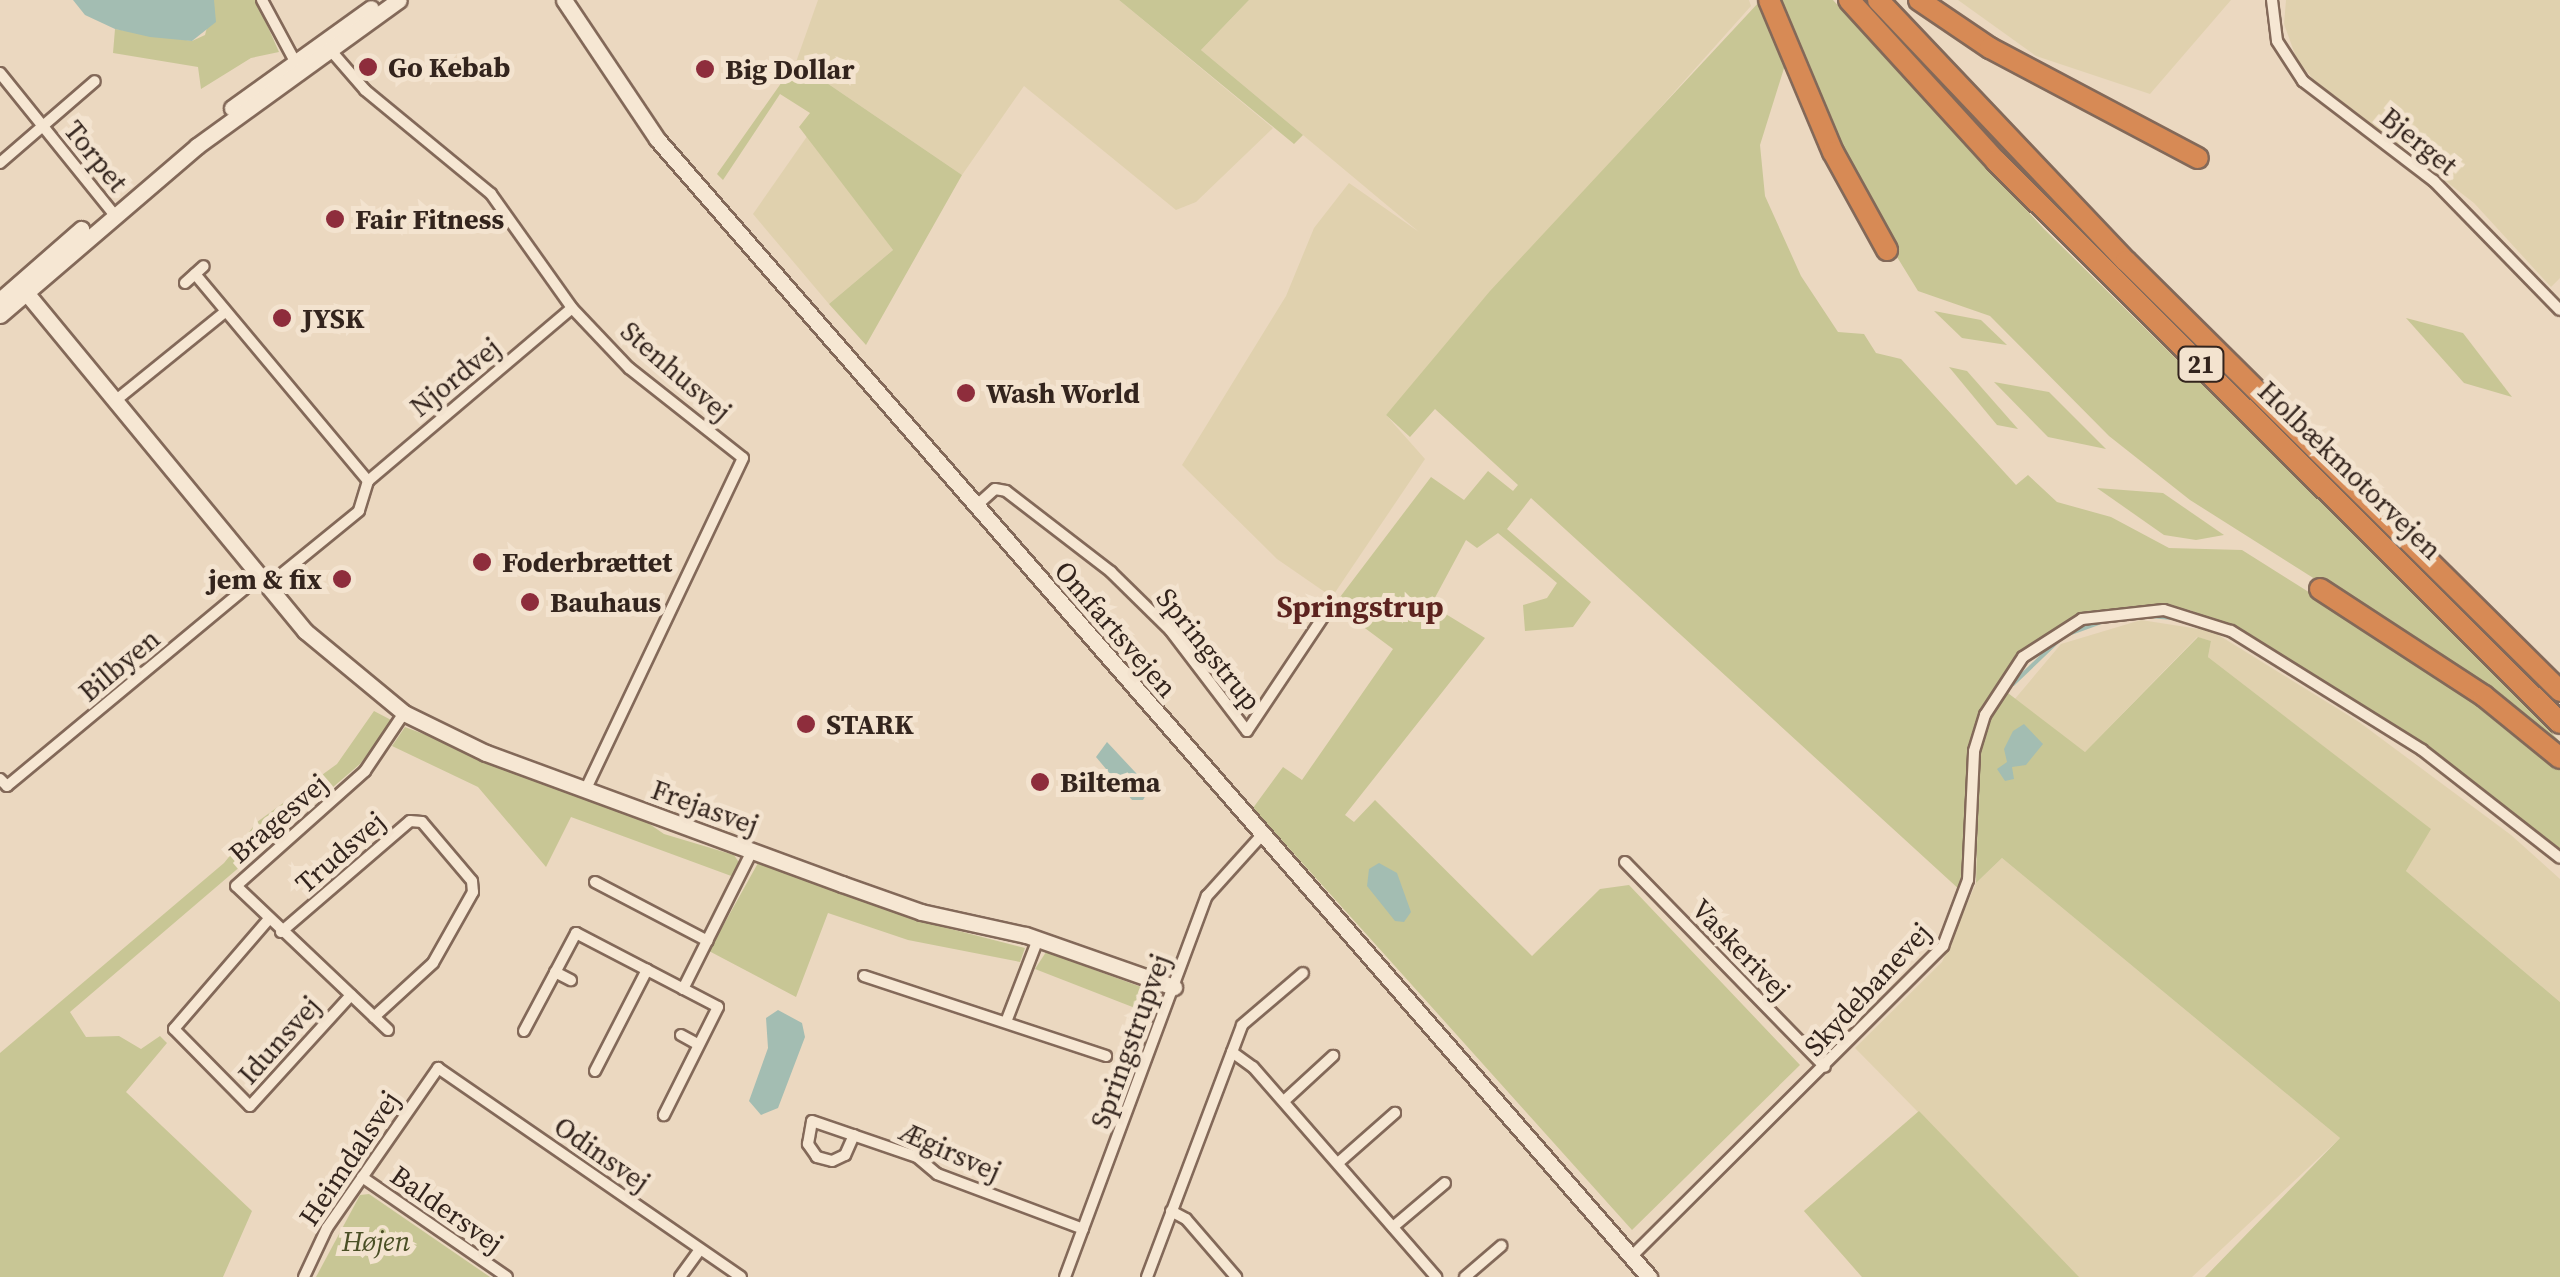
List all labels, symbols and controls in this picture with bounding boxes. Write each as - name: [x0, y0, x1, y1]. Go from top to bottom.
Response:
- place label: Go Kebab: [388, 50, 510, 84]
- place label: Big Dollar: [725, 52, 854, 86]
- marker: Go Kebab: [357, 56, 379, 78]
- marker: Big Dollar: [694, 58, 716, 80]
- street label: Bjerget: [2374, 100, 2464, 182]
- street label: Torpet: [57, 114, 135, 198]
- place label: Fair Fitness: [355, 202, 504, 236]
- marker: Fair Fitness: [324, 208, 346, 230]
- place label: JYSK: [302, 301, 364, 335]
- marker: JYSK: [271, 307, 293, 329]
- street label: Stenhusvej: [614, 314, 738, 428]
- street label: Njordvej: [403, 330, 507, 424]
- road number: 21: [2176, 344, 2226, 384]
- street label: Holbækmotorvejen: [2251, 374, 2449, 566]
- place label: Wash World: [986, 376, 1140, 410]
- marker: Wash World: [955, 382, 977, 404]
- place label: Foderbrættet: [502, 545, 672, 579]
- marker: Foderbrættet: [471, 551, 493, 573]
- street label: Omfartsvejen: [1048, 554, 1184, 704]
- place label: jem & fix: [208, 562, 322, 596]
- marker: jem & fix: [331, 568, 353, 590]
- street label: Springstrup: [1150, 581, 1268, 717]
- place label: Bauhaus: [550, 585, 661, 619]
- district label: Springstrup: [1276, 589, 1444, 625]
- marker: Bauhaus: [519, 591, 541, 613]
- street label: Bilbyen: [72, 622, 166, 708]
- place label: STARK: [826, 707, 914, 741]
- marker: STARK: [795, 713, 817, 735]
- place label: Biltema: [1060, 765, 1161, 799]
- street label: Bragesvej: [222, 766, 334, 870]
- marker: Biltema: [1029, 771, 1051, 793]
- street label: Frejasvej: [647, 772, 763, 842]
- street label: Trudsvej: [288, 804, 392, 900]
- street label: Vaskerivej: [1685, 892, 1797, 1006]
- street label: Skydebanevej: [1797, 915, 1937, 1063]
- street label: Springstrupvej: [1083, 949, 1177, 1133]
- street label: Idunsvej: [231, 989, 327, 1091]
- street label: Heimdalsvej: [292, 1084, 406, 1232]
- street label: Odinsvej: [548, 1109, 656, 1199]
- street label: Ægirsvej: [894, 1114, 1006, 1188]
- street label: Baldersvej: [384, 1158, 510, 1260]
- park label: Højen: [342, 1224, 410, 1258]

